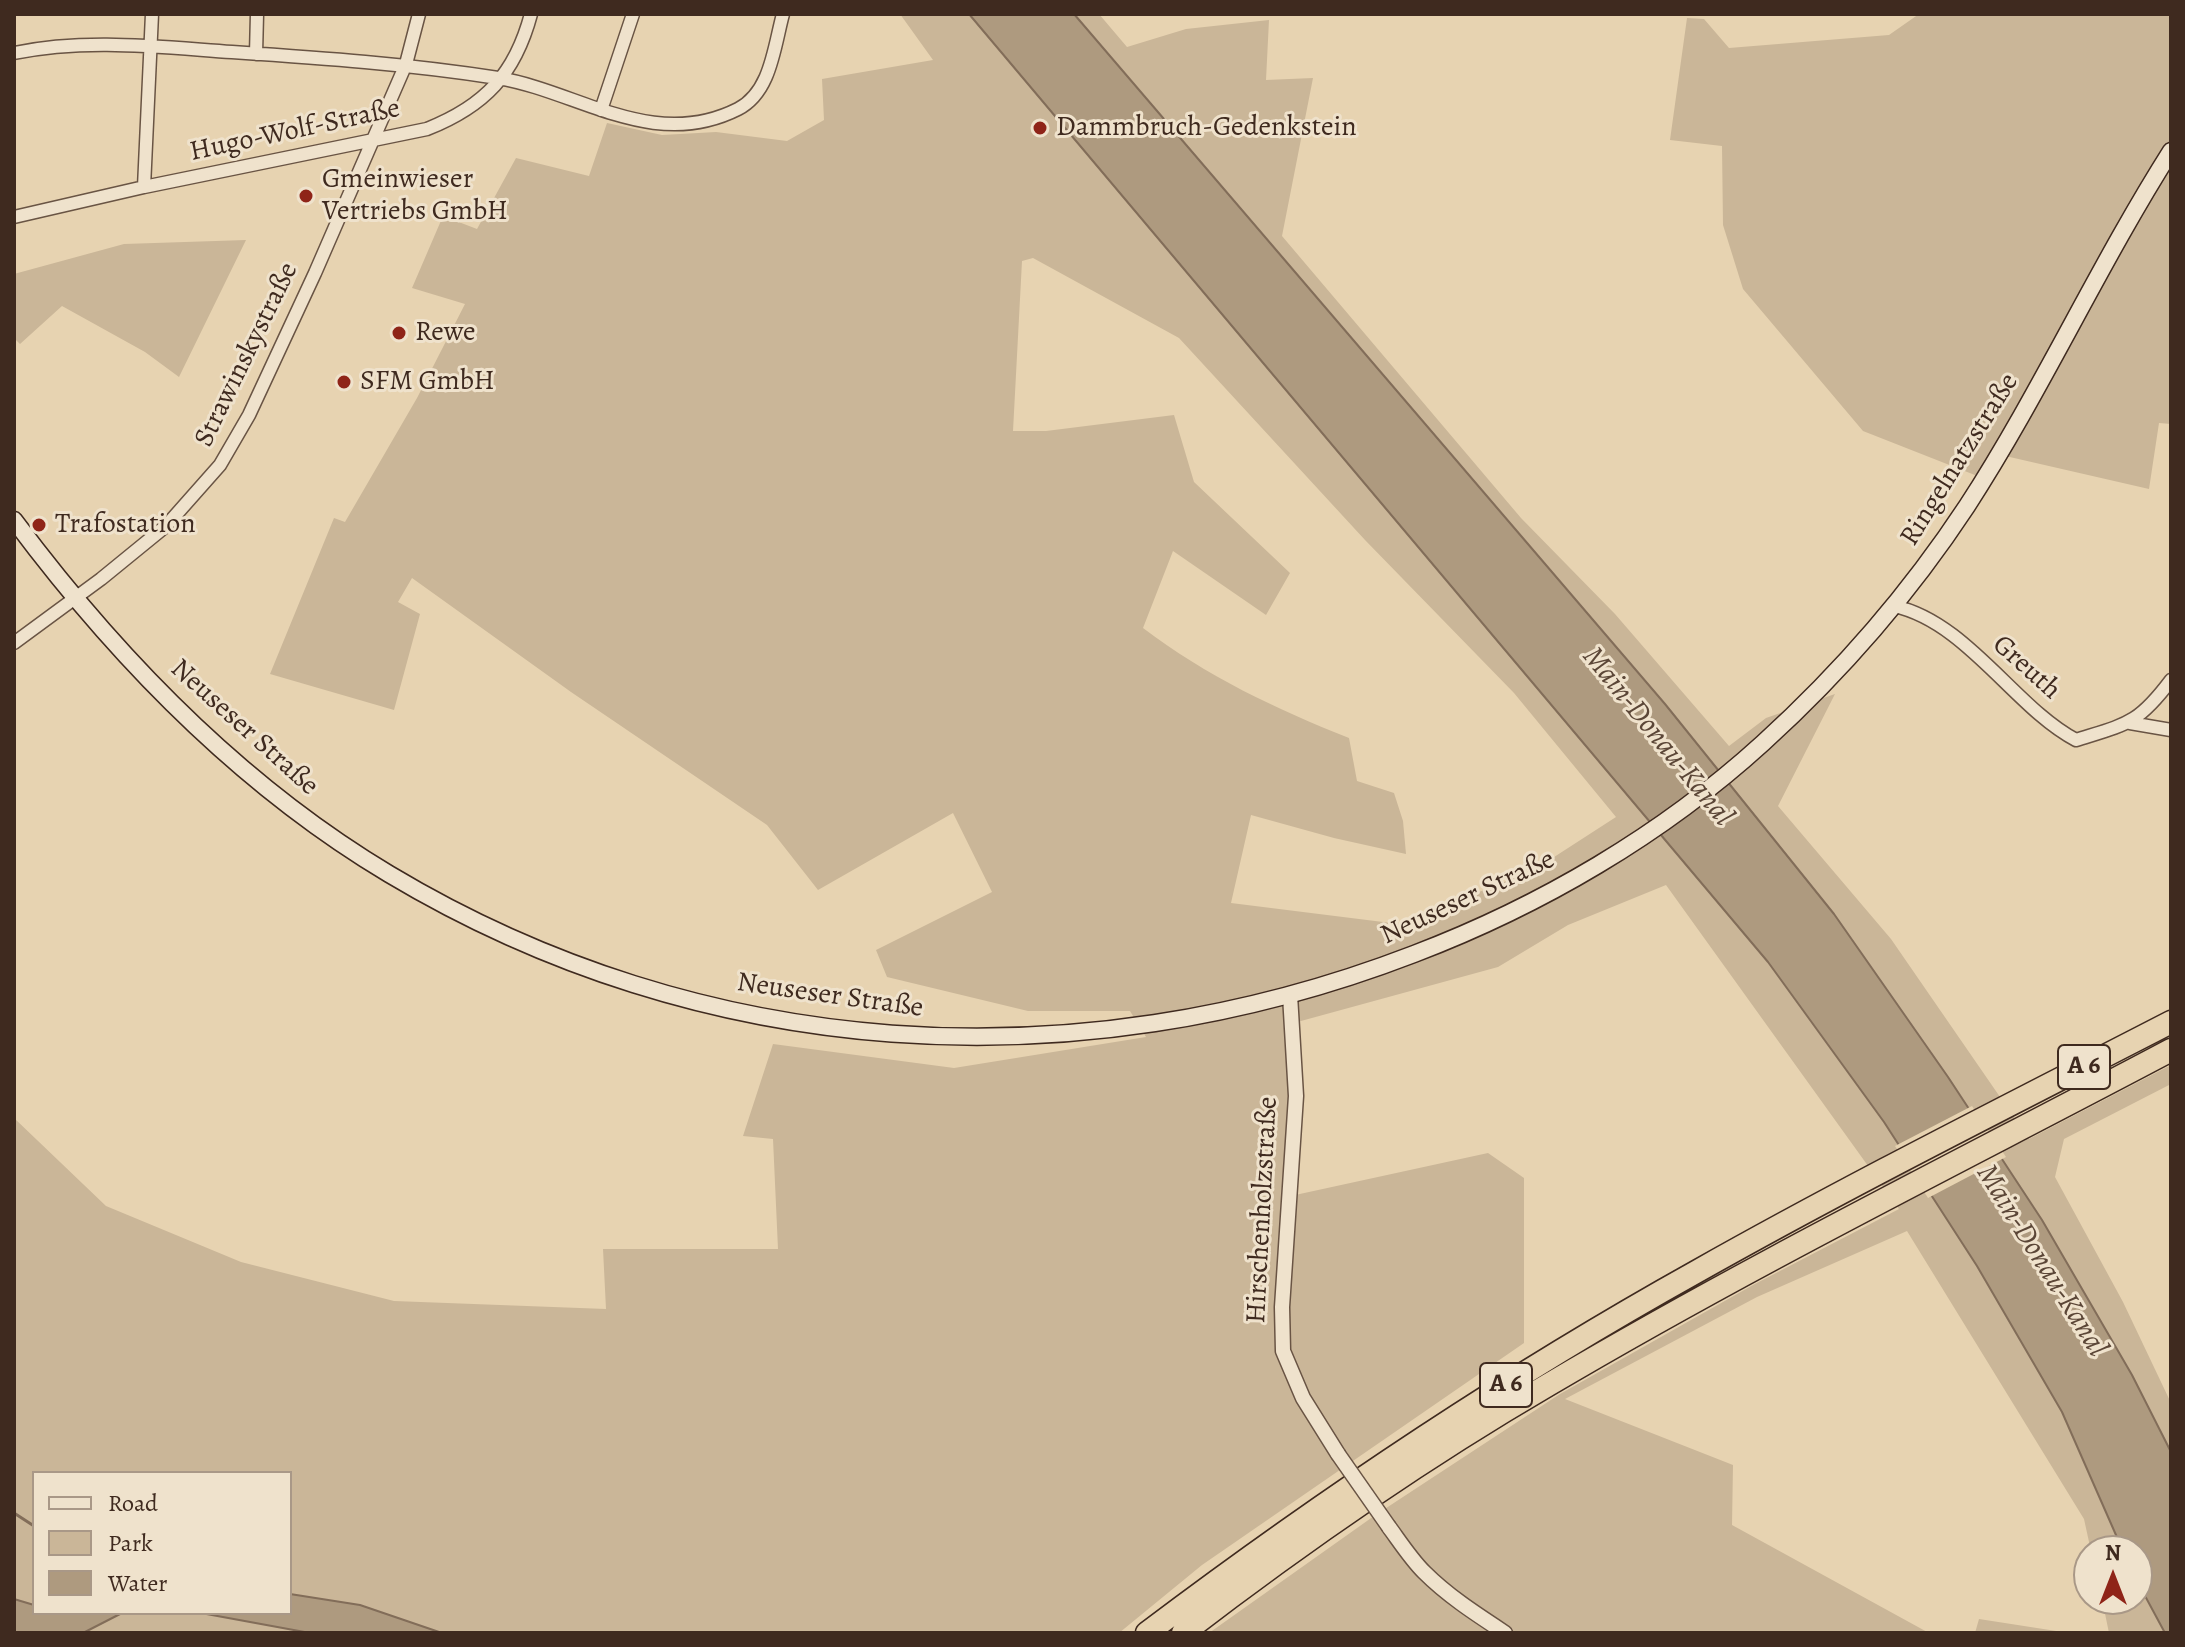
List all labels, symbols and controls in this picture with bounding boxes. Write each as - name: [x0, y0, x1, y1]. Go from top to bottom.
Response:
- street label: Hugo-Wolf-Straße: [187, 92, 403, 170]
- place label: Dammbruch-Gedenkstein: [1056, 111, 1357, 145]
- marker: Dammbruch-Gedenkstein: [1031, 119, 1049, 137]
- place label: Gmeinwieser Vertriebs GmbH: [322, 163, 508, 229]
- marker: Gmeinwieser Vertriebs GmbH: [297, 187, 315, 205]
- street label: Strawinskystraße: [188, 257, 306, 453]
- place label: Rewe: [415, 316, 476, 350]
- marker: Rewe: [390, 324, 408, 342]
- place label: SFM GmbH: [360, 365, 495, 399]
- street label: Ringelnatzstraße: [1894, 368, 2026, 552]
- marker: SFM GmbH: [335, 373, 353, 391]
- place label: Trafostation: [55, 508, 196, 542]
- marker: Trafostation: [30, 516, 48, 534]
- street label: Greuth: [1985, 629, 2067, 707]
- water label: Main-Donau-Kanal: [1574, 640, 1740, 834]
- street label: Neuseser Straße: [163, 653, 325, 803]
- street label: Neuseser Straße: [1376, 843, 1560, 953]
- street label: Neuseser Straße: [735, 966, 925, 1026]
- road number: A 6: [2058, 1045, 2110, 1089]
- street label: Hirschenholzstraße: [1240, 1096, 1286, 1324]
- water label: Main-Donau-Kanal: [1967, 1158, 2115, 1364]
- road number: A 6: [1480, 1363, 1532, 1407]
- legend: [32, 1471, 292, 1615]
- text: Road: [108, 1487, 158, 1519]
- text: Park: [108, 1527, 153, 1559]
- north arrow: [2073, 1535, 2153, 1615]
- text: N: [2105, 1538, 2121, 1568]
- text: Water: [108, 1567, 168, 1599]

